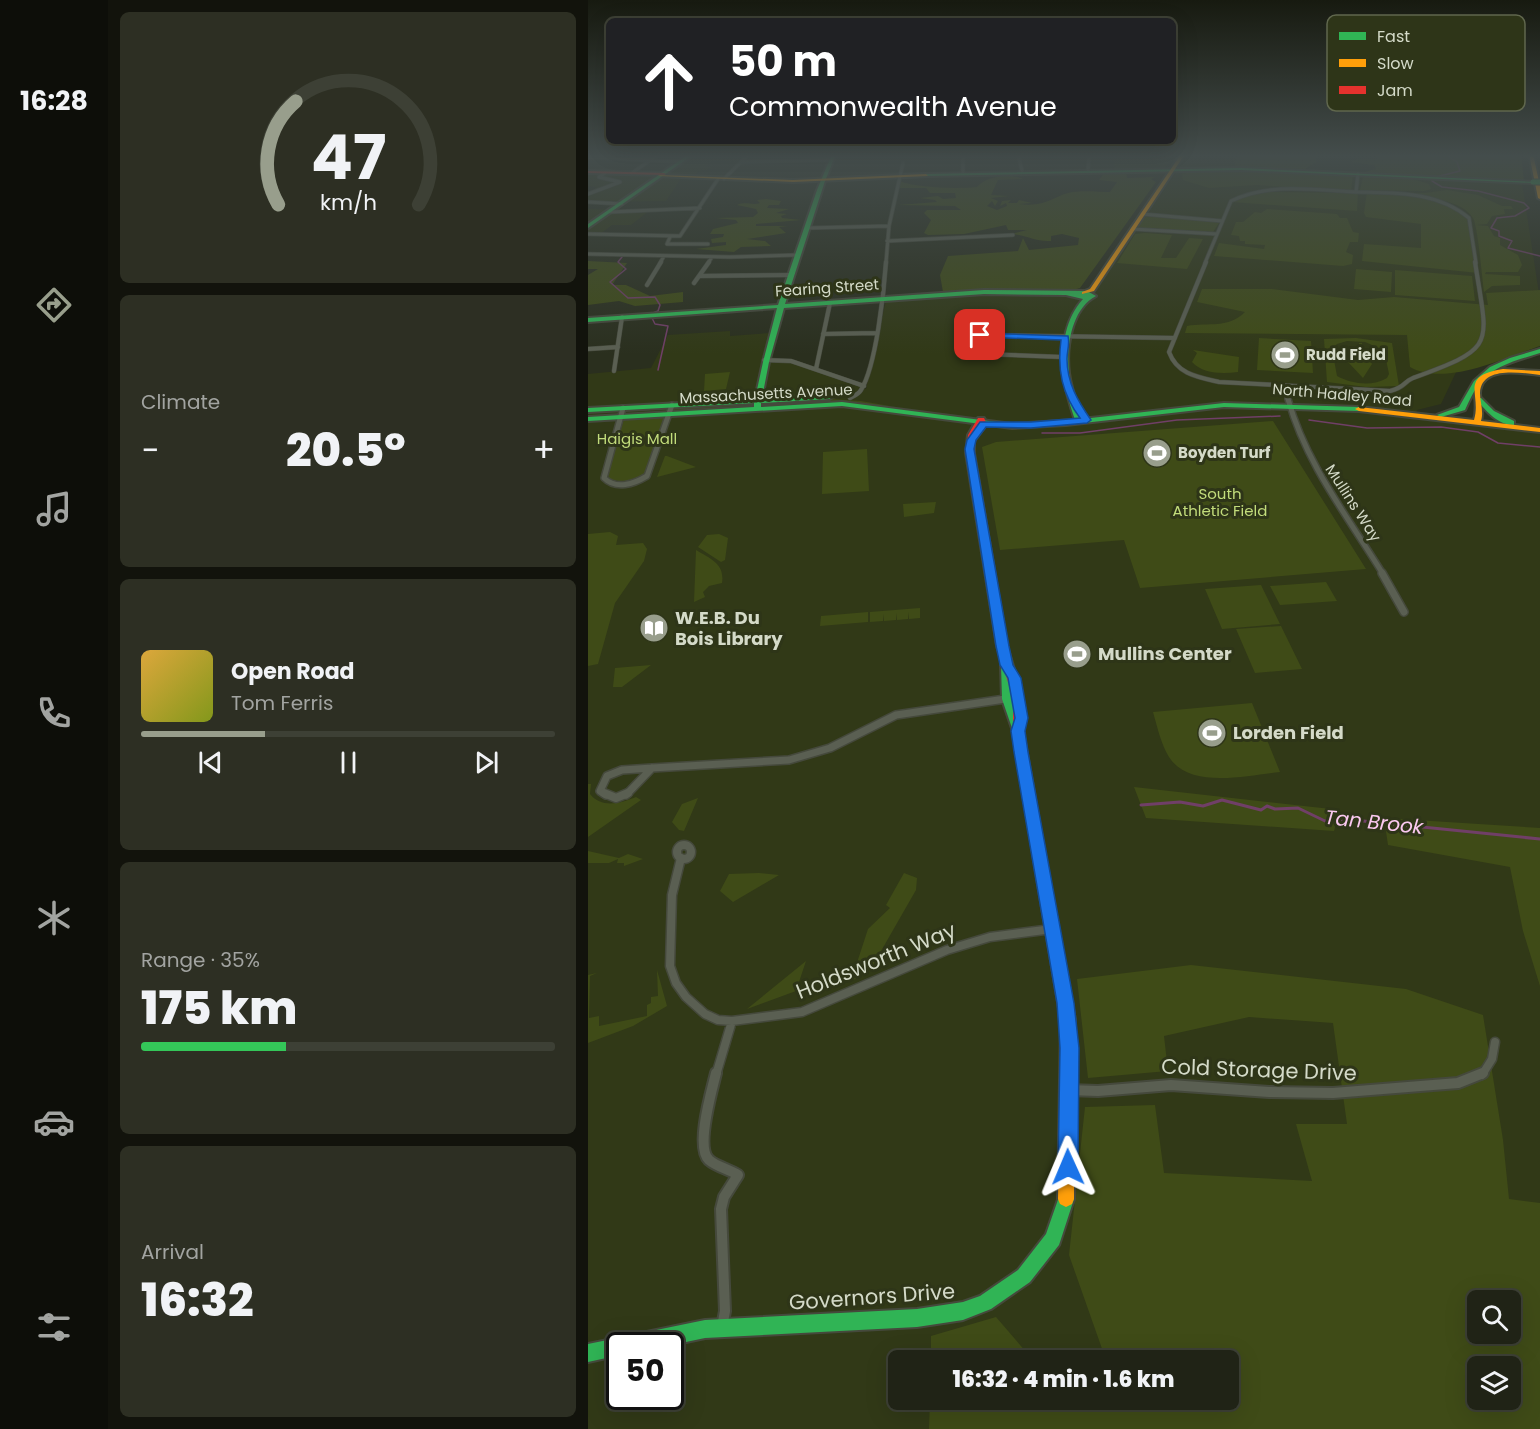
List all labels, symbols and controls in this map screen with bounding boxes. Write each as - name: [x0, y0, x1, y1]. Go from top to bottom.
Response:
- legend: [1327, 15, 1525, 111]
- text: Fast: [1377, 25, 1410, 48]
- text: 50 m: [729, 32, 837, 91]
- icon: ahead: [630, 42, 708, 120]
- text: Slow: [1377, 52, 1414, 75]
- text: Jam: [1377, 79, 1413, 102]
- text: 16:28: [20, 82, 88, 119]
- text: Commonwealth Avenue: [729, 88, 1057, 125]
- text: 47: [310, 113, 386, 201]
- text: km/h: [319, 187, 377, 218]
- street label: Fearing Street: [774, 273, 880, 302]
- icon: directions: [33, 284, 75, 326]
- pin: [954, 309, 1005, 360]
- icon: arrive: [963, 318, 996, 351]
- sports icon: Rudd Field: [1269, 339, 1301, 371]
- place label: Rudd Field: [1306, 344, 1386, 365]
- street label: Massachusetts Avenue: [679, 378, 853, 409]
- street label: North Hadley Road: [1271, 378, 1413, 411]
- text: Climate: [141, 388, 220, 416]
- text: 20.5°: [286, 419, 406, 482]
- text: −: [141, 427, 159, 474]
- text: +: [532, 427, 555, 474]
- park label: Haigis Mall: [597, 428, 677, 449]
- sports icon: Boyden Turf: [1141, 437, 1173, 469]
- place label: Boyden Turf: [1178, 442, 1271, 463]
- street label: Mullins Way: [1321, 460, 1387, 546]
- park label: South Athletic Field: [1173, 483, 1267, 521]
- icon: music: [33, 488, 75, 530]
- place label: W.E.B. Du Bois Library: [675, 605, 783, 651]
- library icon: W.E.B. Du Bois Library: [638, 612, 670, 644]
- sports icon: Mullins Center: [1061, 638, 1093, 670]
- place label: Mullins Center: [1098, 641, 1232, 666]
- text: Open Road: [231, 656, 355, 687]
- text: Tom Ferris: [231, 689, 333, 717]
- icon: phone: [33, 692, 75, 734]
- sports icon: Lorden Field: [1196, 717, 1228, 749]
- place label: Lorden Field: [1233, 720, 1344, 745]
- icon: previous: [194, 746, 227, 779]
- icon: pause: [332, 746, 365, 779]
- icon: next: [470, 746, 503, 779]
- water label: Tan Brook: [1323, 803, 1426, 841]
- icon: climate: [33, 897, 75, 939]
- street label: Holdsworth Way: [792, 915, 960, 1006]
- text: Range · 35%: [141, 946, 260, 974]
- text: 175 km: [141, 977, 297, 1040]
- street label: Cold Storage Drive: [1161, 1052, 1357, 1087]
- icon: car: [33, 1101, 75, 1143]
- position arrow: [1036, 1135, 1100, 1199]
- text: Arrival: [141, 1238, 204, 1266]
- text: 16:32: [141, 1269, 254, 1332]
- street label: Governors Drive: [788, 1276, 956, 1317]
- map controls: [1467, 1290, 1521, 1410]
- button: search: [1467, 1290, 1521, 1344]
- icon: filters: [33, 1306, 75, 1348]
- speed limit sign: 50: [606, 1332, 684, 1410]
- button: layers: [1467, 1356, 1521, 1410]
- text: 16:32 · 4 min · 1.6 km: [953, 1364, 1174, 1395]

